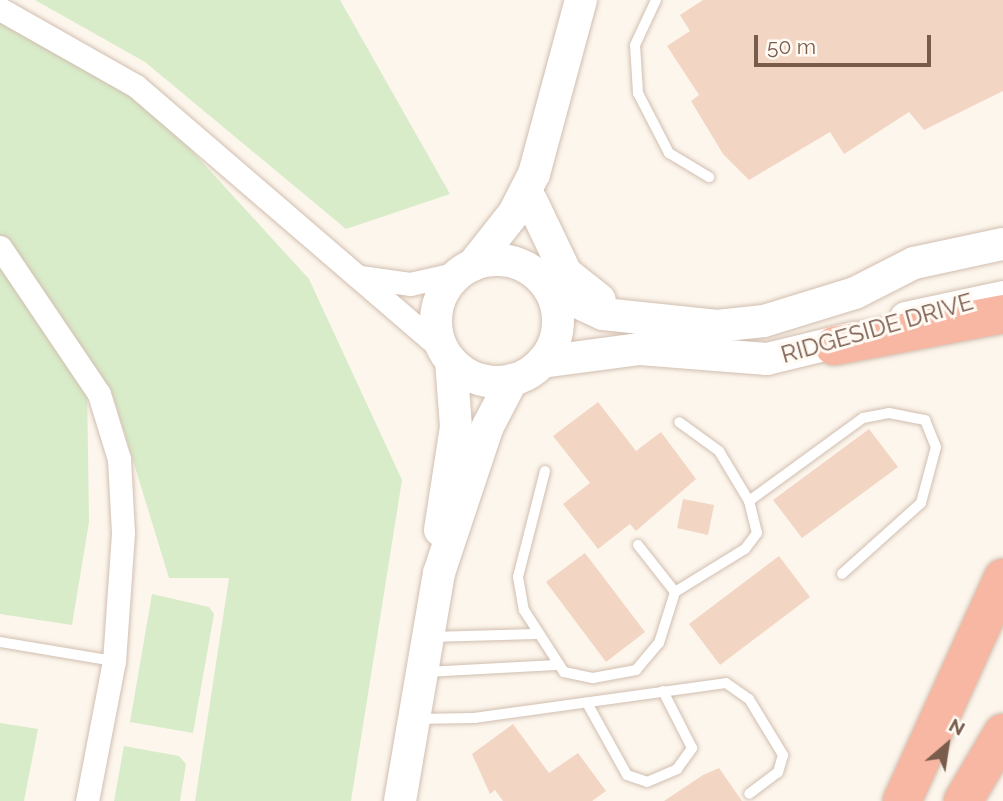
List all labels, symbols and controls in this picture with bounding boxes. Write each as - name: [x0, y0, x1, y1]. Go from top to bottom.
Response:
- scale bar: [758, 21, 935, 65]
- text: 50 m: [767, 34, 816, 59]
- street label: RIDGESIDE DRIVE: [778, 287, 976, 369]
- north arrow: [912, 710, 982, 780]
- text: N: [946, 713, 969, 740]

